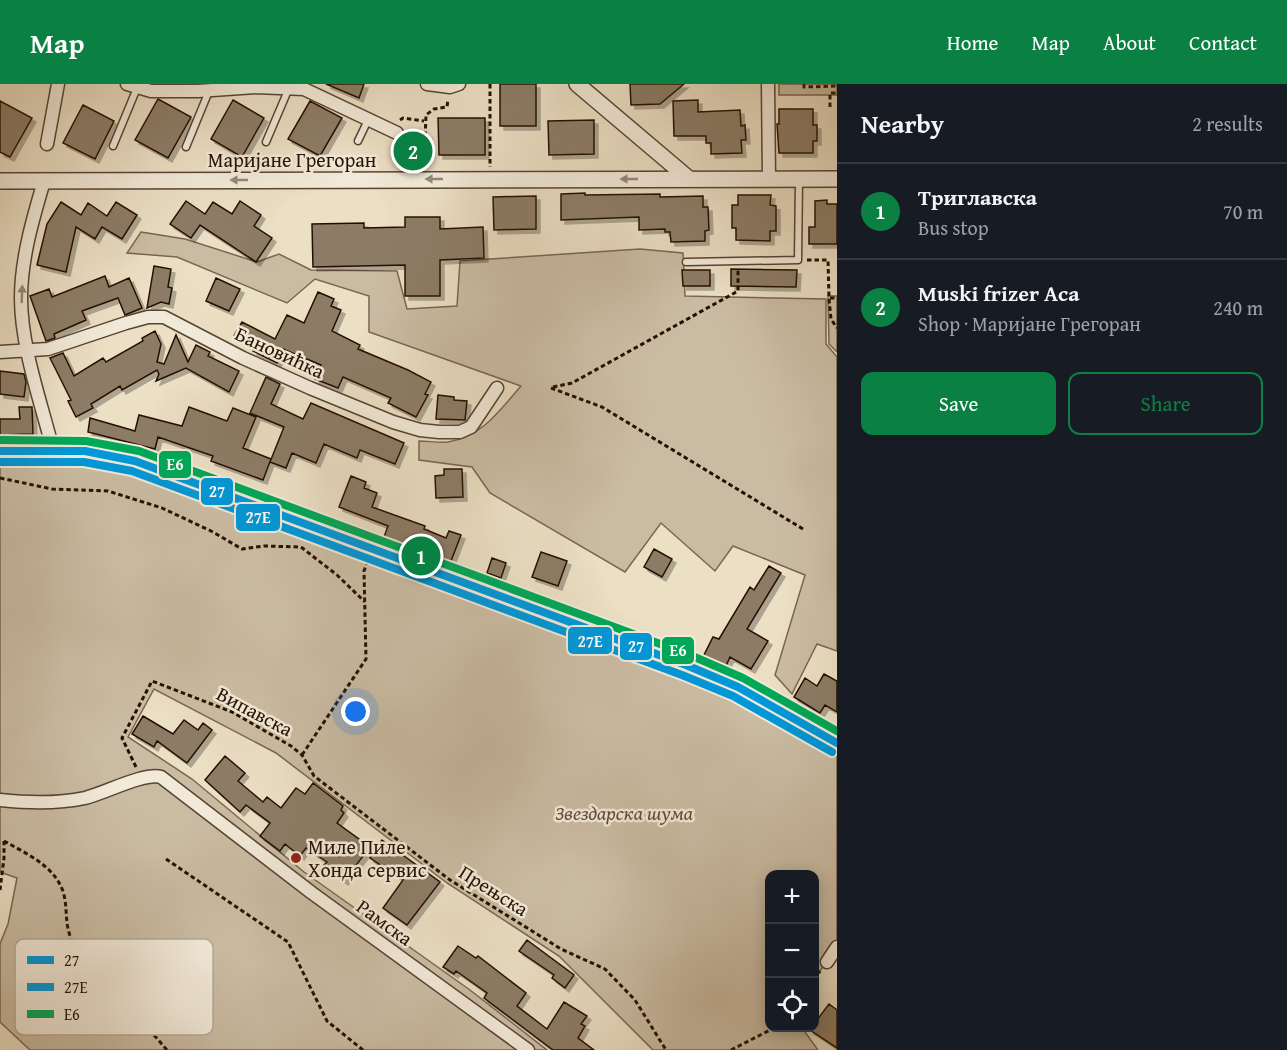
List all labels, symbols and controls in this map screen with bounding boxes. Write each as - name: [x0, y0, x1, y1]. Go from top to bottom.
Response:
- text: Map: [30, 22, 84, 63]
- text: Home: [947, 27, 998, 58]
- text: Map: [1031, 27, 1070, 58]
- text: About: [1103, 27, 1156, 58]
- text: Contact: [1189, 27, 1257, 58]
- text: Nearby: [861, 104, 944, 143]
- text: 2 results: [1192, 109, 1263, 138]
- pin: 2: [394, 128, 432, 174]
- street label: Маријане Грегоран: [208, 145, 377, 174]
- one-way arrow: [425, 174, 444, 184]
- one-way arrow: [620, 174, 639, 184]
- one-way arrow: [230, 175, 249, 185]
- text: Триглавска: [918, 181, 1037, 213]
- text: 1: [875, 197, 886, 226]
- text: 70 m: [1223, 197, 1263, 226]
- text: Bus stop: [918, 213, 989, 242]
- text: Muski frizer Aca: [918, 277, 1080, 309]
- one-way arrow: [17, 284, 26, 303]
- text: 2: [875, 293, 886, 322]
- text: 240 m: [1213, 293, 1263, 322]
- text: Shop · Маријане Грегоран: [918, 309, 1141, 338]
- street label: Бановићка: [231, 319, 330, 386]
- button: Save: [861, 372, 1056, 435]
- button: Share: [1068, 372, 1263, 435]
- line badge: E6: [158, 450, 192, 479]
- text: E6: [167, 452, 183, 476]
- line badge: 27: [200, 477, 234, 506]
- text: 27: [209, 479, 225, 503]
- line badge: 27E: [235, 503, 281, 532]
- text: 27E: [245, 505, 271, 529]
- pin: 1: [402, 534, 440, 578]
- line badge: 27E: [567, 626, 613, 655]
- text: 27E: [577, 629, 603, 653]
- line badge: 27: [619, 632, 653, 661]
- text: 27: [628, 634, 644, 658]
- line badge: E6: [661, 636, 695, 665]
- text: E6: [670, 638, 686, 662]
- street label: Випавска: [212, 679, 299, 743]
- your location: [341, 697, 370, 726]
- park label: Звездарска шума: [555, 798, 694, 827]
- place label: Миле Пиле Хонда сервис: [308, 832, 427, 884]
- marker: Миле Пиле Хонда сервис: [289, 851, 303, 865]
- street label: Прењска: [454, 857, 535, 923]
- map controls: [765, 870, 819, 1032]
- button: +: [765, 870, 819, 924]
- street label: Рамска: [351, 892, 420, 953]
- button: −: [765, 924, 819, 978]
- legend: [15, 939, 213, 1035]
- text: 27: [64, 948, 80, 972]
- text: 27E: [64, 975, 88, 999]
- button: locate: [765, 978, 819, 1032]
- text: E6: [64, 1002, 80, 1026]

